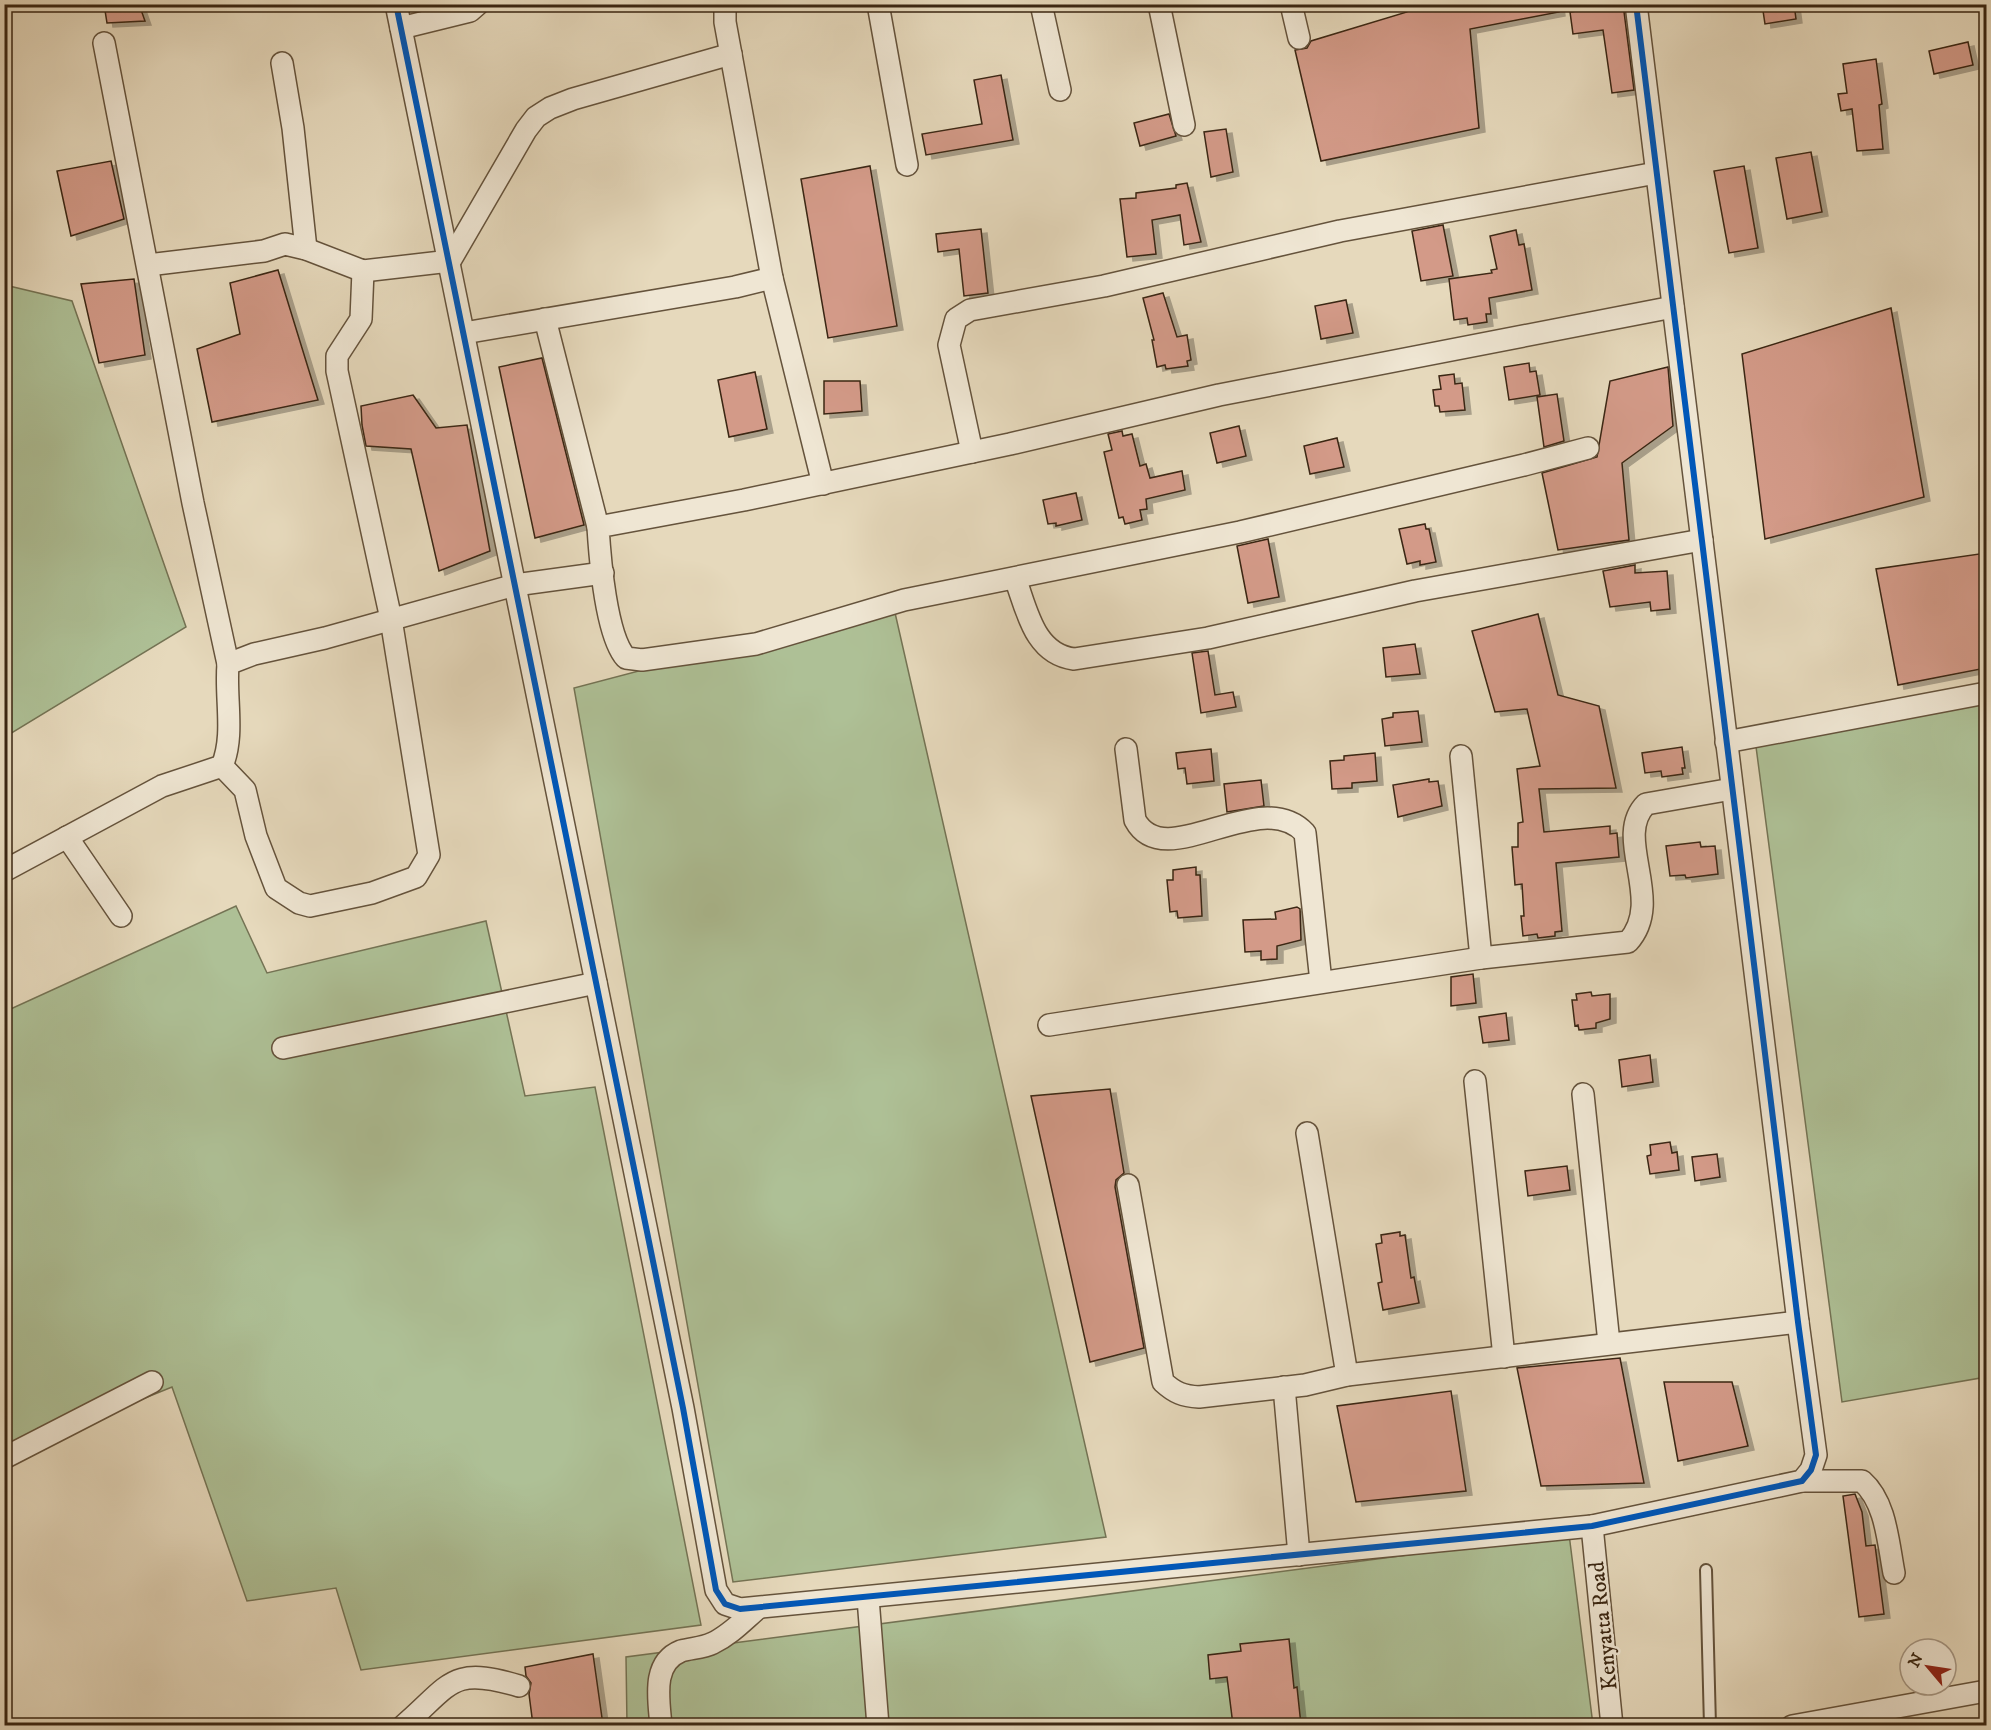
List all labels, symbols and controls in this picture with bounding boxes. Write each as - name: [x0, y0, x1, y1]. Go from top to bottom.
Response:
- street label: Kenyatta Road: [1583, 1560, 1624, 1691]
- north arrow: [1898, 1637, 1958, 1697]
- text: N: [1904, 1650, 1928, 1671]

